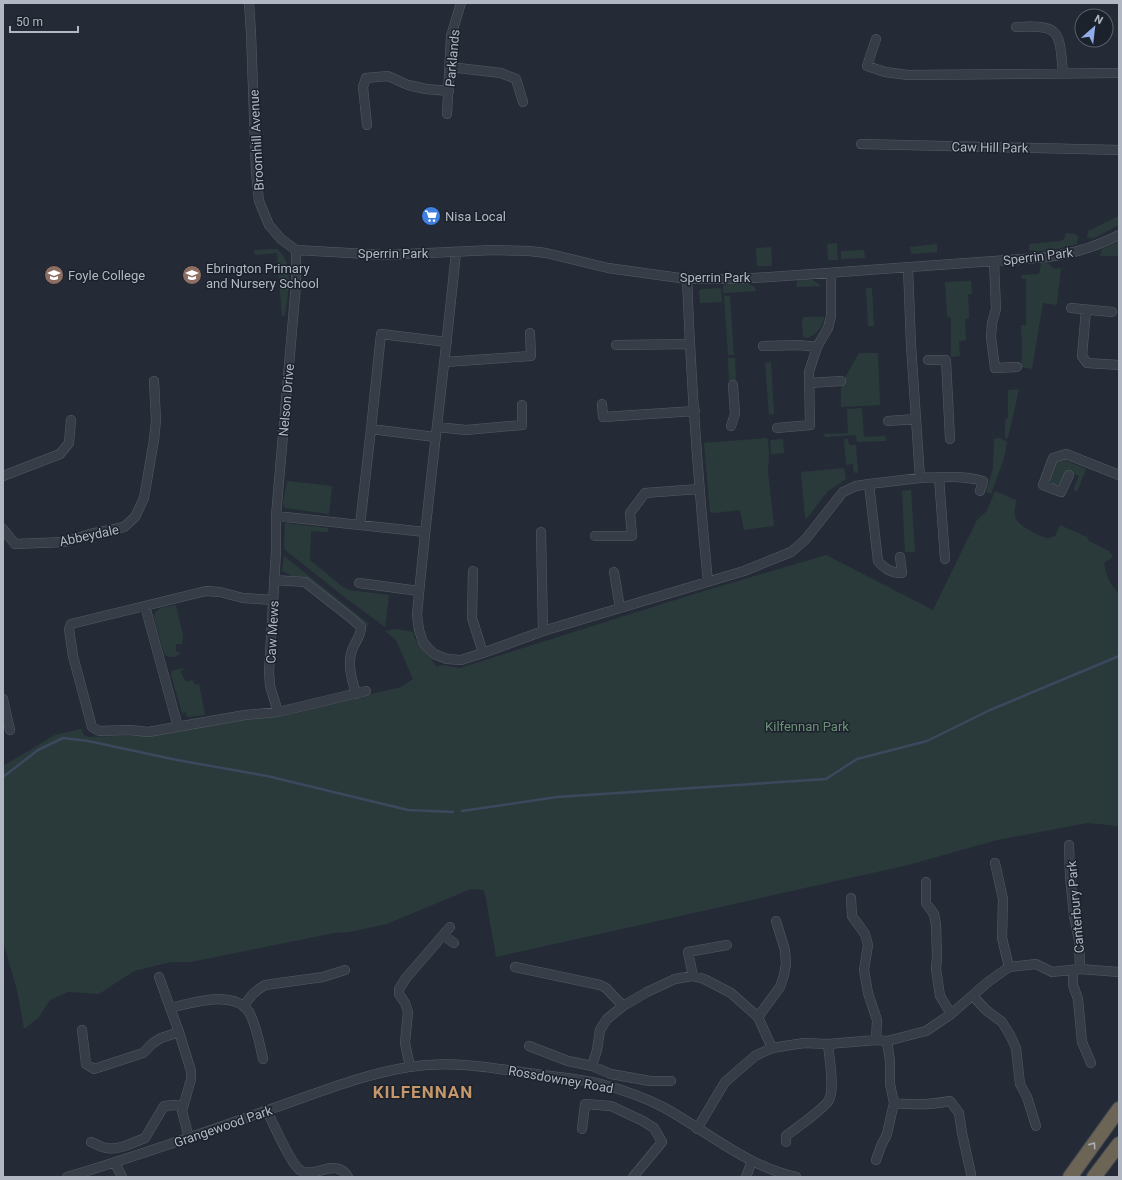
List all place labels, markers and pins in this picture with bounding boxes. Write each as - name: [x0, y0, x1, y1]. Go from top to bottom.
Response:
- supermarket icon: Nisa Local: [420, 205, 442, 227]
- place label: Nisa Local: [445, 209, 506, 224]
- place label: Ebrington Primary and Nursery School: [206, 261, 319, 291]
- school or university icon: Foyle College: [43, 264, 65, 286]
- school or university icon: Ebrington Primary and Nursery School: [181, 264, 203, 286]
- place label: Foyle College: [68, 268, 145, 283]

